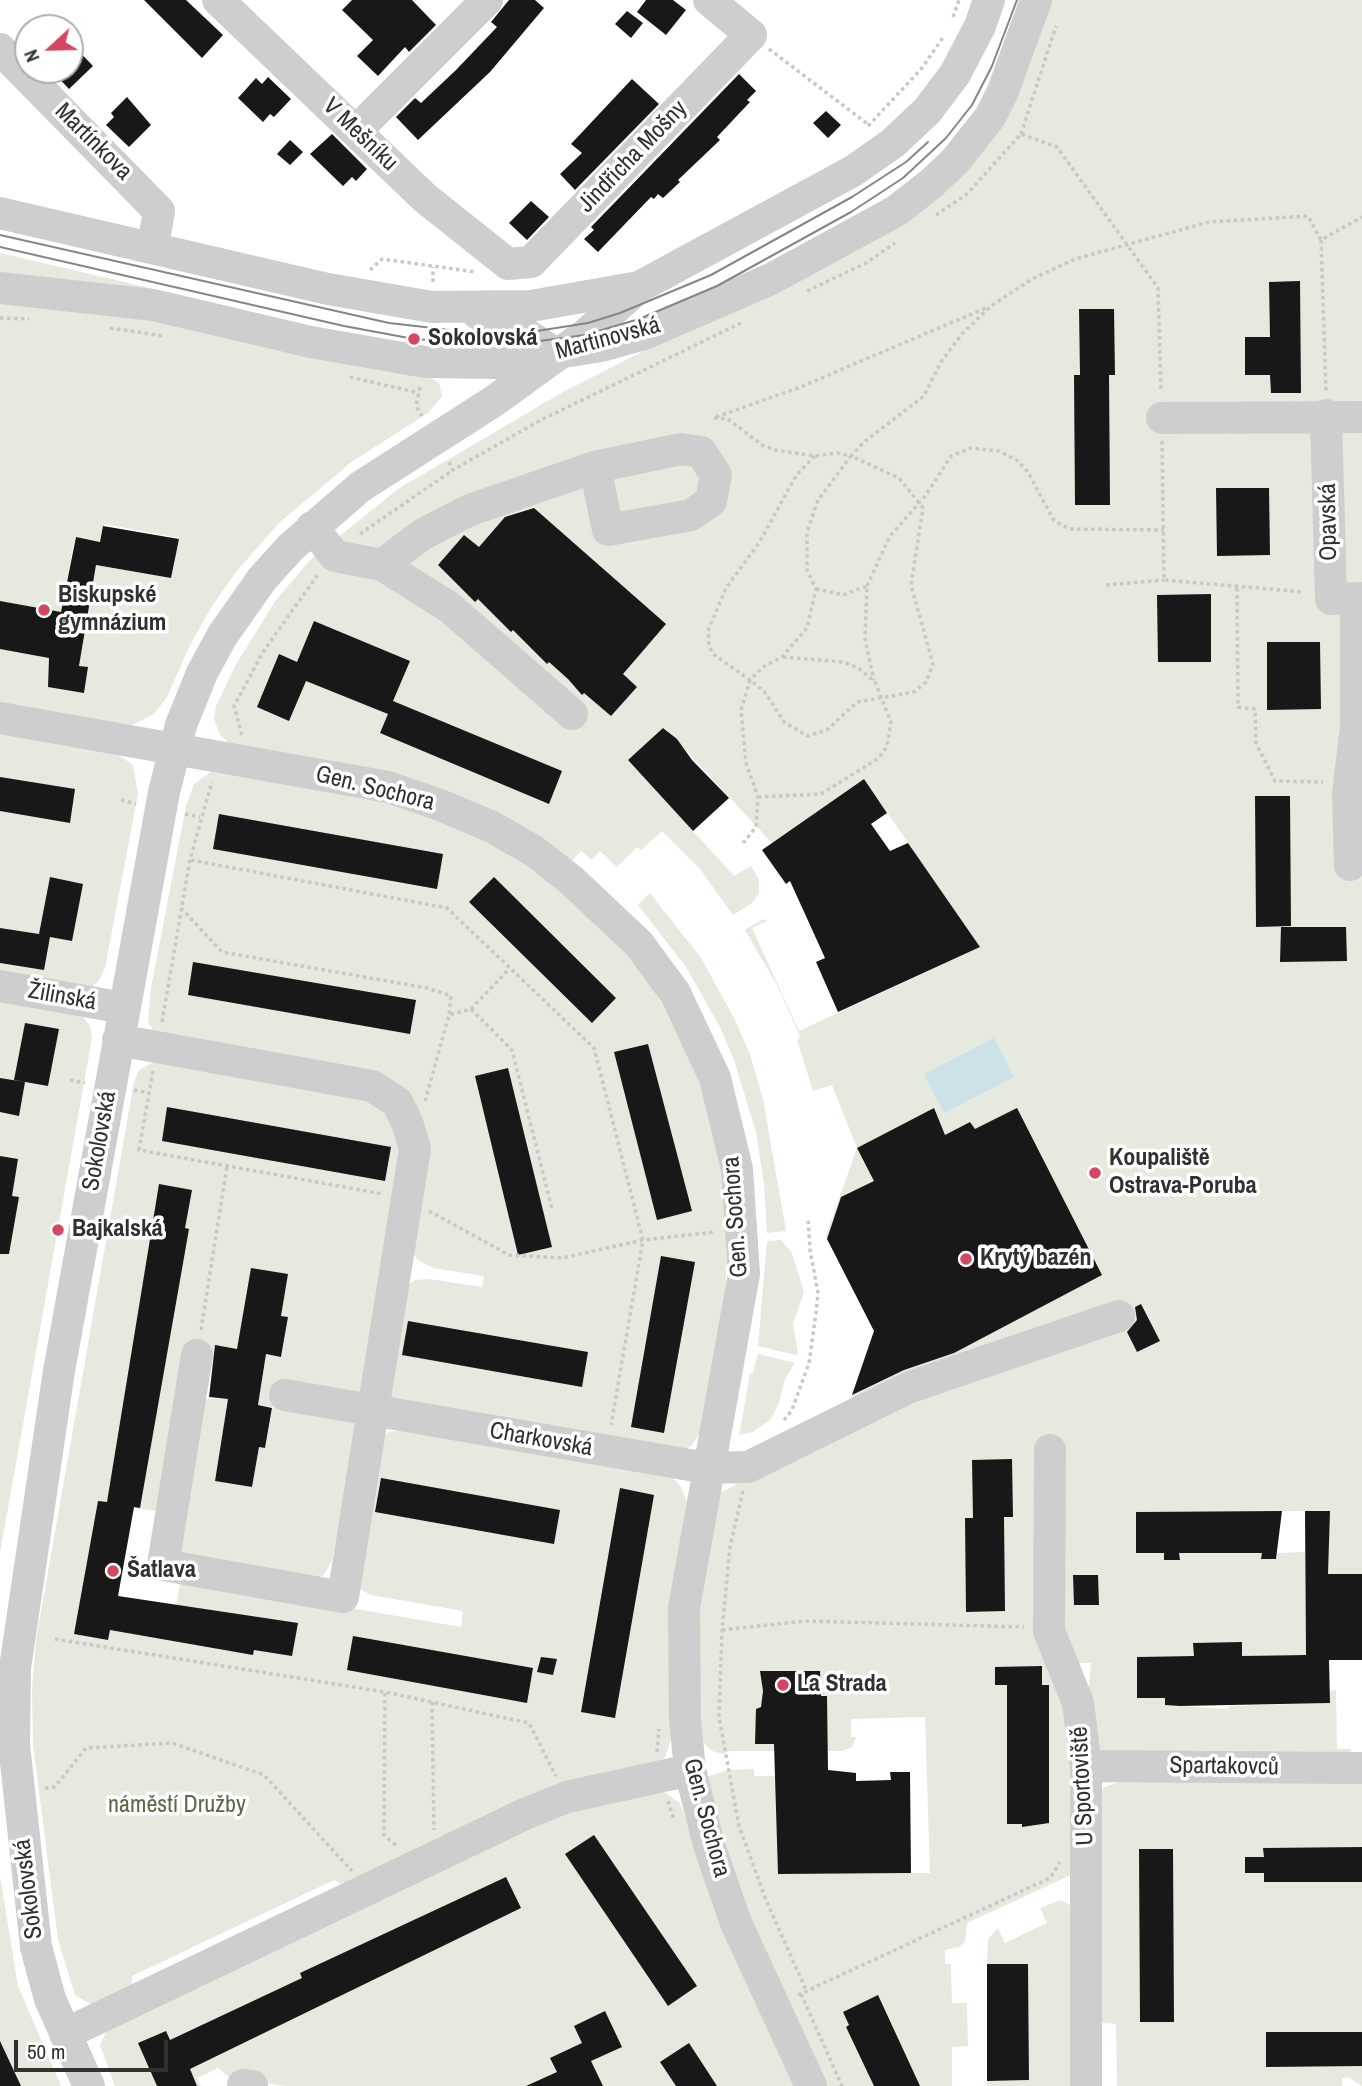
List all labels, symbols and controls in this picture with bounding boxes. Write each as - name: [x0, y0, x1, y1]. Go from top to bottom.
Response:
- north arrow: [14, 14, 84, 84]
- text: N: [17, 46, 46, 66]
- street label: V Mešníku: [317, 92, 403, 178]
- street label: Jindřicha Mošny: [572, 95, 694, 219]
- street label: Martínkova: [48, 97, 138, 187]
- street label: Martinovská: [553, 311, 663, 367]
- place label: Sokolovská: [428, 325, 537, 353]
- marker: Sokolovská: [406, 331, 422, 347]
- street label: Opavská: [1314, 483, 1344, 561]
- place label: Biskupské gymnázium: [58, 582, 166, 638]
- marker: Biskupské gymnázium: [36, 602, 52, 618]
- street label: Gen. Sochora: [313, 760, 437, 818]
- street label: Žilinská: [26, 977, 98, 1017]
- street label: Sokolovská: [77, 1089, 123, 1193]
- place label: Koupaliště Ostrava-Poruba: [1109, 1145, 1257, 1201]
- street label: Gen. Sochora: [717, 1155, 755, 1279]
- marker: Koupaliště Ostrava-Poruba: [1087, 1165, 1103, 1181]
- place label: Bajkalská: [72, 1216, 163, 1244]
- marker: Bajkalská: [50, 1222, 66, 1238]
- place label: Krytý bazén: [980, 1245, 1092, 1273]
- marker: Krytý bazén: [958, 1251, 974, 1267]
- street label: Charkovská: [487, 1417, 595, 1463]
- place label: Šatlava: [127, 1557, 196, 1585]
- marker: Šatlava: [105, 1563, 121, 1579]
- place label: La Strada: [797, 1671, 887, 1699]
- marker: La Strada: [775, 1677, 791, 1693]
- street label: U Sportoviště: [1065, 1726, 1101, 1846]
- street label: Spartakovců: [1169, 1752, 1279, 1782]
- street label: Gen. Sochora: [676, 1756, 736, 1880]
- park label: náměstí Družby: [108, 1792, 246, 1820]
- street label: Sokolovská: [9, 1837, 49, 1941]
- scale bar: [18, 2026, 172, 2070]
- text: 50 m: [27, 2037, 65, 2066]

